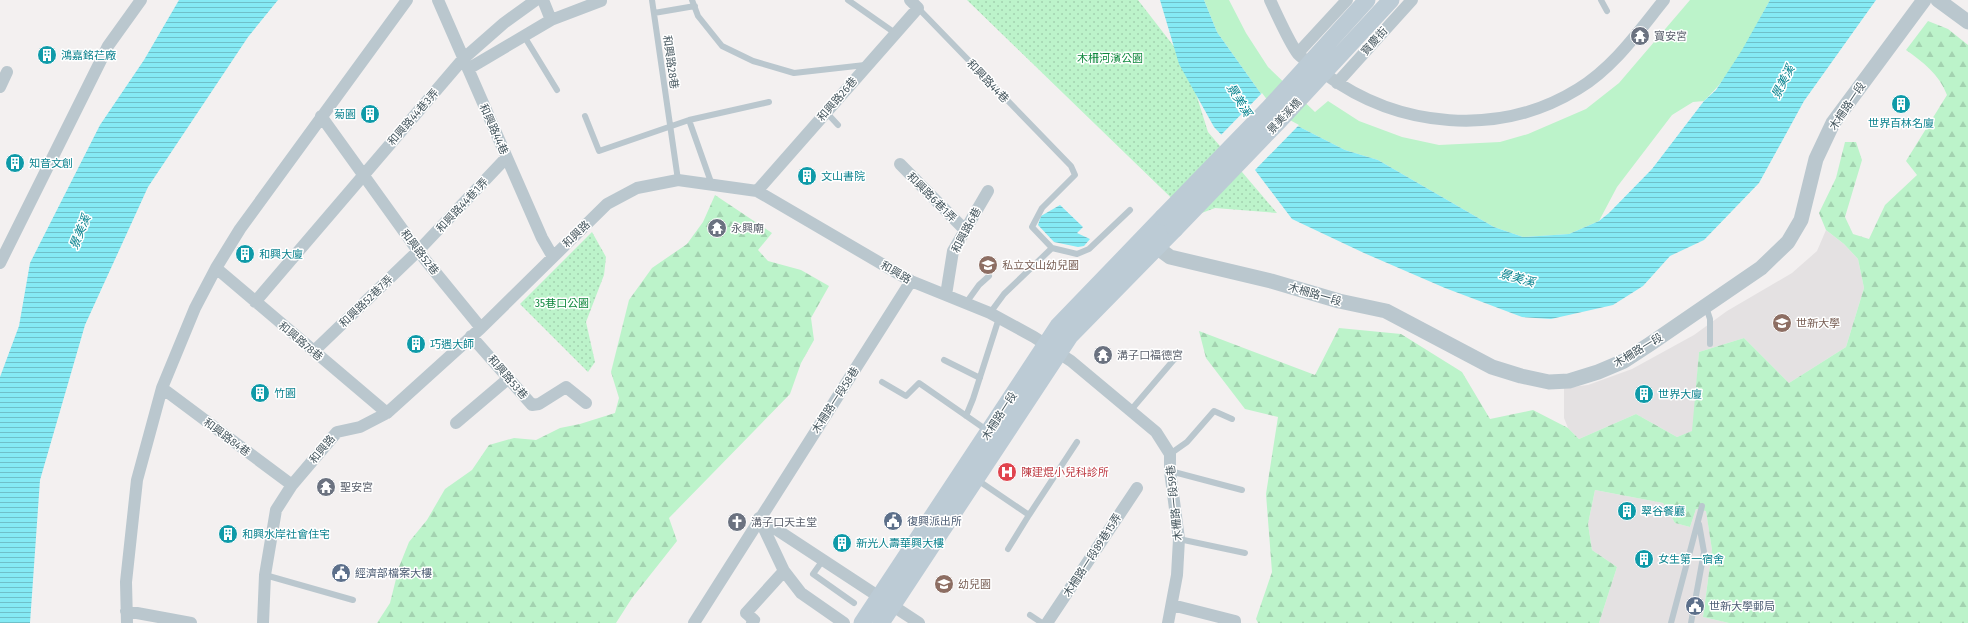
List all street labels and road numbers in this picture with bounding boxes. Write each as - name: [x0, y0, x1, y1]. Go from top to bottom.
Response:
- street label: 寶慶街: [1359, 25, 1390, 58]
- street label: 和興路28巷: [660, 34, 681, 90]
- street label: 和興路44巷: [964, 57, 1011, 106]
- street label: 和興路26巷: [815, 75, 860, 124]
- street label: 木柵路一段: [1827, 80, 1868, 133]
- street label: 和興路44巷3弄: [385, 86, 441, 148]
- street label: 景美溪橋: [1265, 96, 1304, 137]
- street label: 和興路44巷: [476, 102, 511, 157]
- street label: 和興路6巷1弄: [904, 170, 959, 225]
- street label: 和興路44巷1弄: [434, 175, 491, 235]
- street label: 和興路6巷: [949, 205, 984, 255]
- street label: 和興路: [560, 218, 593, 250]
- street label: 和興路52巷: [398, 227, 441, 278]
- street label: 和興路: [878, 259, 913, 286]
- street label: 和興路52巷7弄: [337, 273, 396, 330]
- street label: 木柵路一段: [1287, 281, 1343, 308]
- street label: 和興路78巷: [276, 319, 325, 364]
- street label: 木柵路一段: [1611, 331, 1665, 370]
- street label: 和興路53巷: [485, 353, 530, 402]
- street label: 木柵路一段58巷: [809, 365, 862, 436]
- street label: 木柵路一段: [979, 390, 1020, 443]
- street label: 和興路84巷: [201, 416, 253, 459]
- street label: 和興路: [307, 433, 338, 466]
- street label: 木柵路一段59巷: [1164, 464, 1185, 542]
- street label: 木柵路一段89巷15弄: [1061, 511, 1124, 600]

